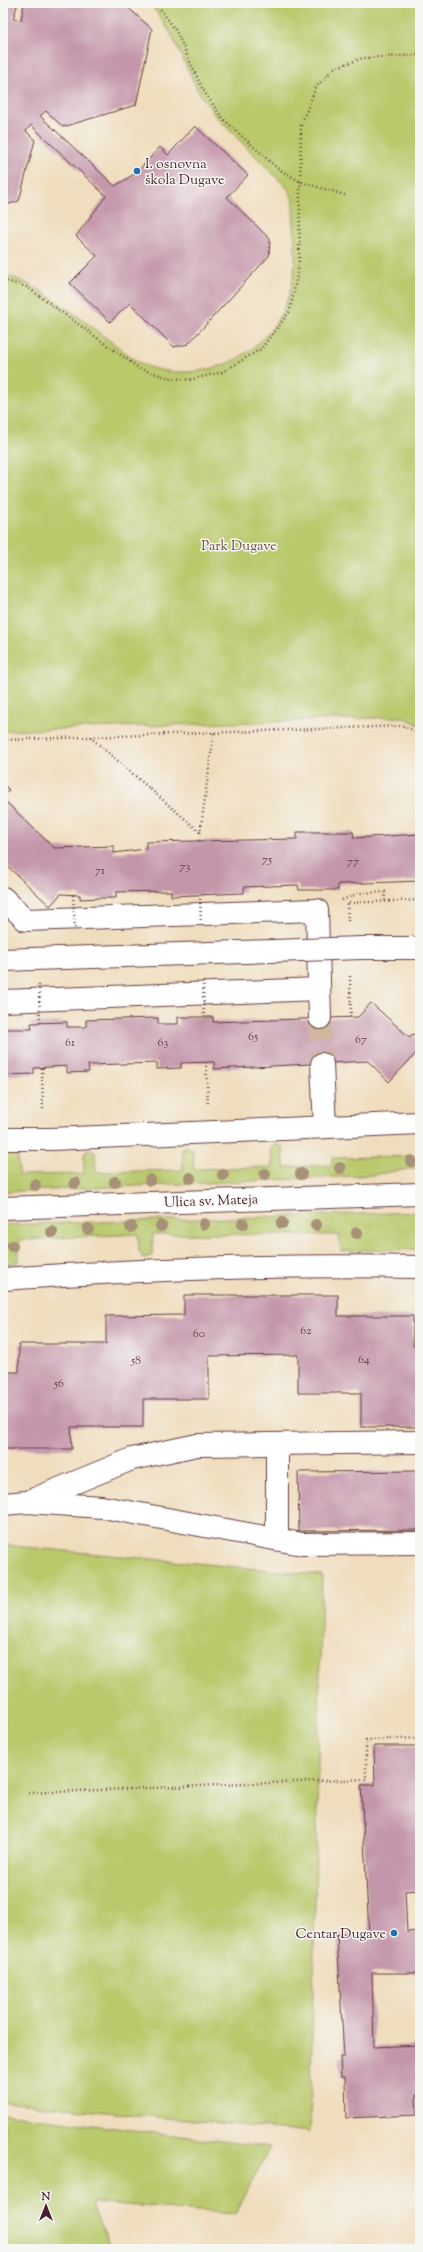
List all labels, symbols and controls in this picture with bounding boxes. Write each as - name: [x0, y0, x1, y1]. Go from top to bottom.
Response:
- place label: I. osnovna škola Dugave: [145, 155, 224, 191]
- marker: I. osnovna škola Dugave: [132, 166, 142, 176]
- park label: Park Dugave: [201, 537, 277, 557]
- house number: 75: [262, 851, 272, 869]
- house number: 77: [347, 853, 359, 871]
- house number: 73: [180, 858, 191, 876]
- house number: 71: [95, 862, 105, 880]
- house number: 65: [248, 1028, 258, 1046]
- house number: 67: [355, 1031, 367, 1049]
- house number: 61: [65, 1034, 75, 1052]
- house number: 63: [158, 1034, 169, 1052]
- street label: Ulica sv. Mateja: [164, 1190, 259, 1214]
- house number: 62: [300, 1322, 312, 1340]
- house number: 60: [193, 1325, 205, 1343]
- house number: 64: [358, 1351, 370, 1369]
- house number: 58: [130, 1352, 141, 1370]
- house number: 56: [53, 1375, 64, 1393]
- place label: Centar Dugave: [295, 1925, 386, 1945]
- marker: Centar Dugave: [389, 1928, 399, 1938]
- north arrow: [26, 2186, 66, 2226]
- text: N: [41, 2189, 51, 2205]

